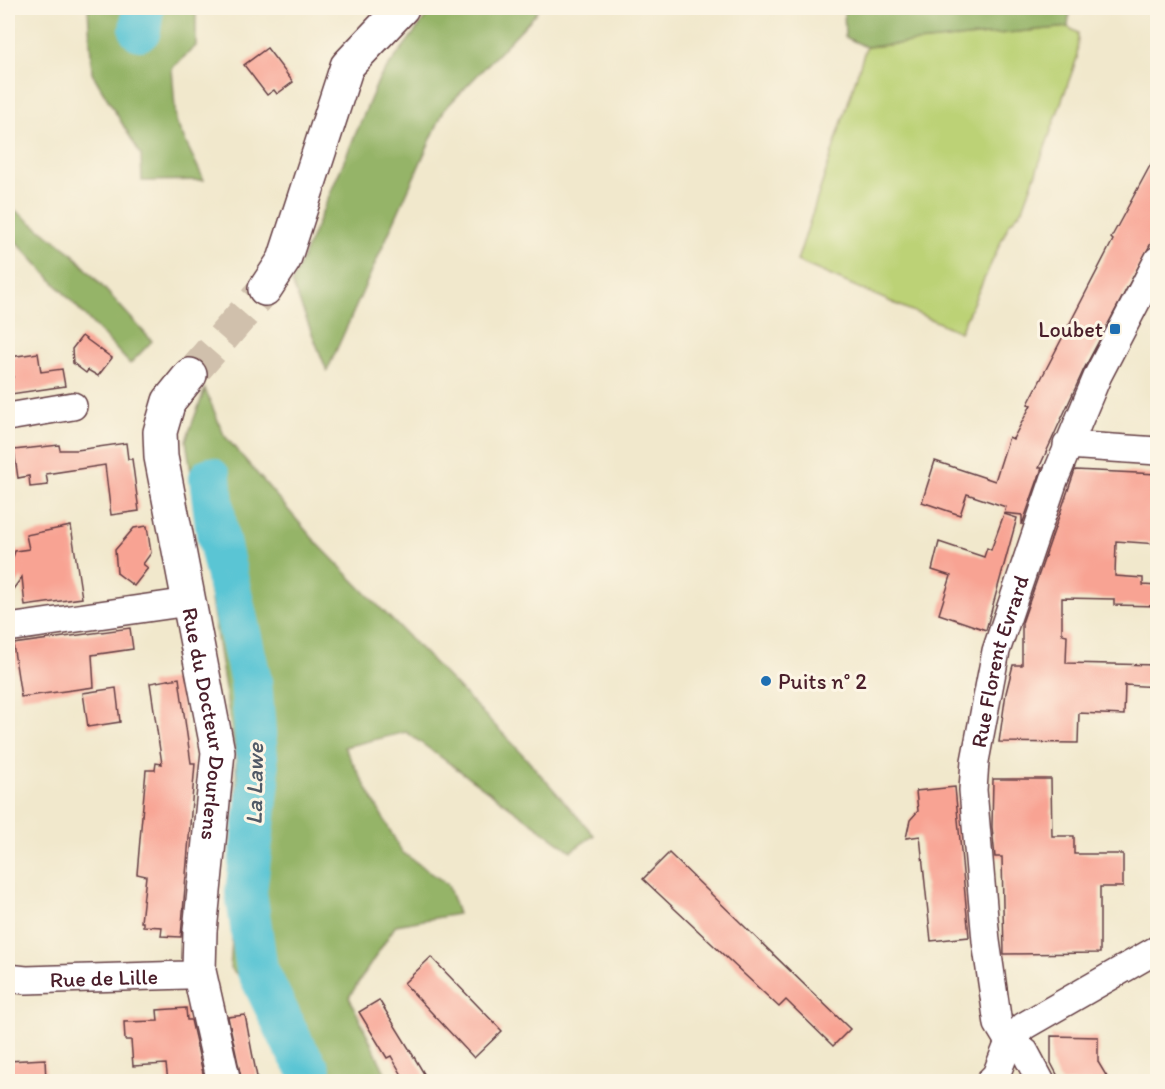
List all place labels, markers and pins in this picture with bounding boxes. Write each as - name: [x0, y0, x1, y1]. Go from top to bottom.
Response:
- place label: Loubet: [1038, 316, 1103, 343]
- marker: Loubet: [1108, 322, 1122, 336]
- place label: Puits n° 2: [778, 668, 867, 695]
- marker: Puits n° 2: [759, 674, 773, 688]

